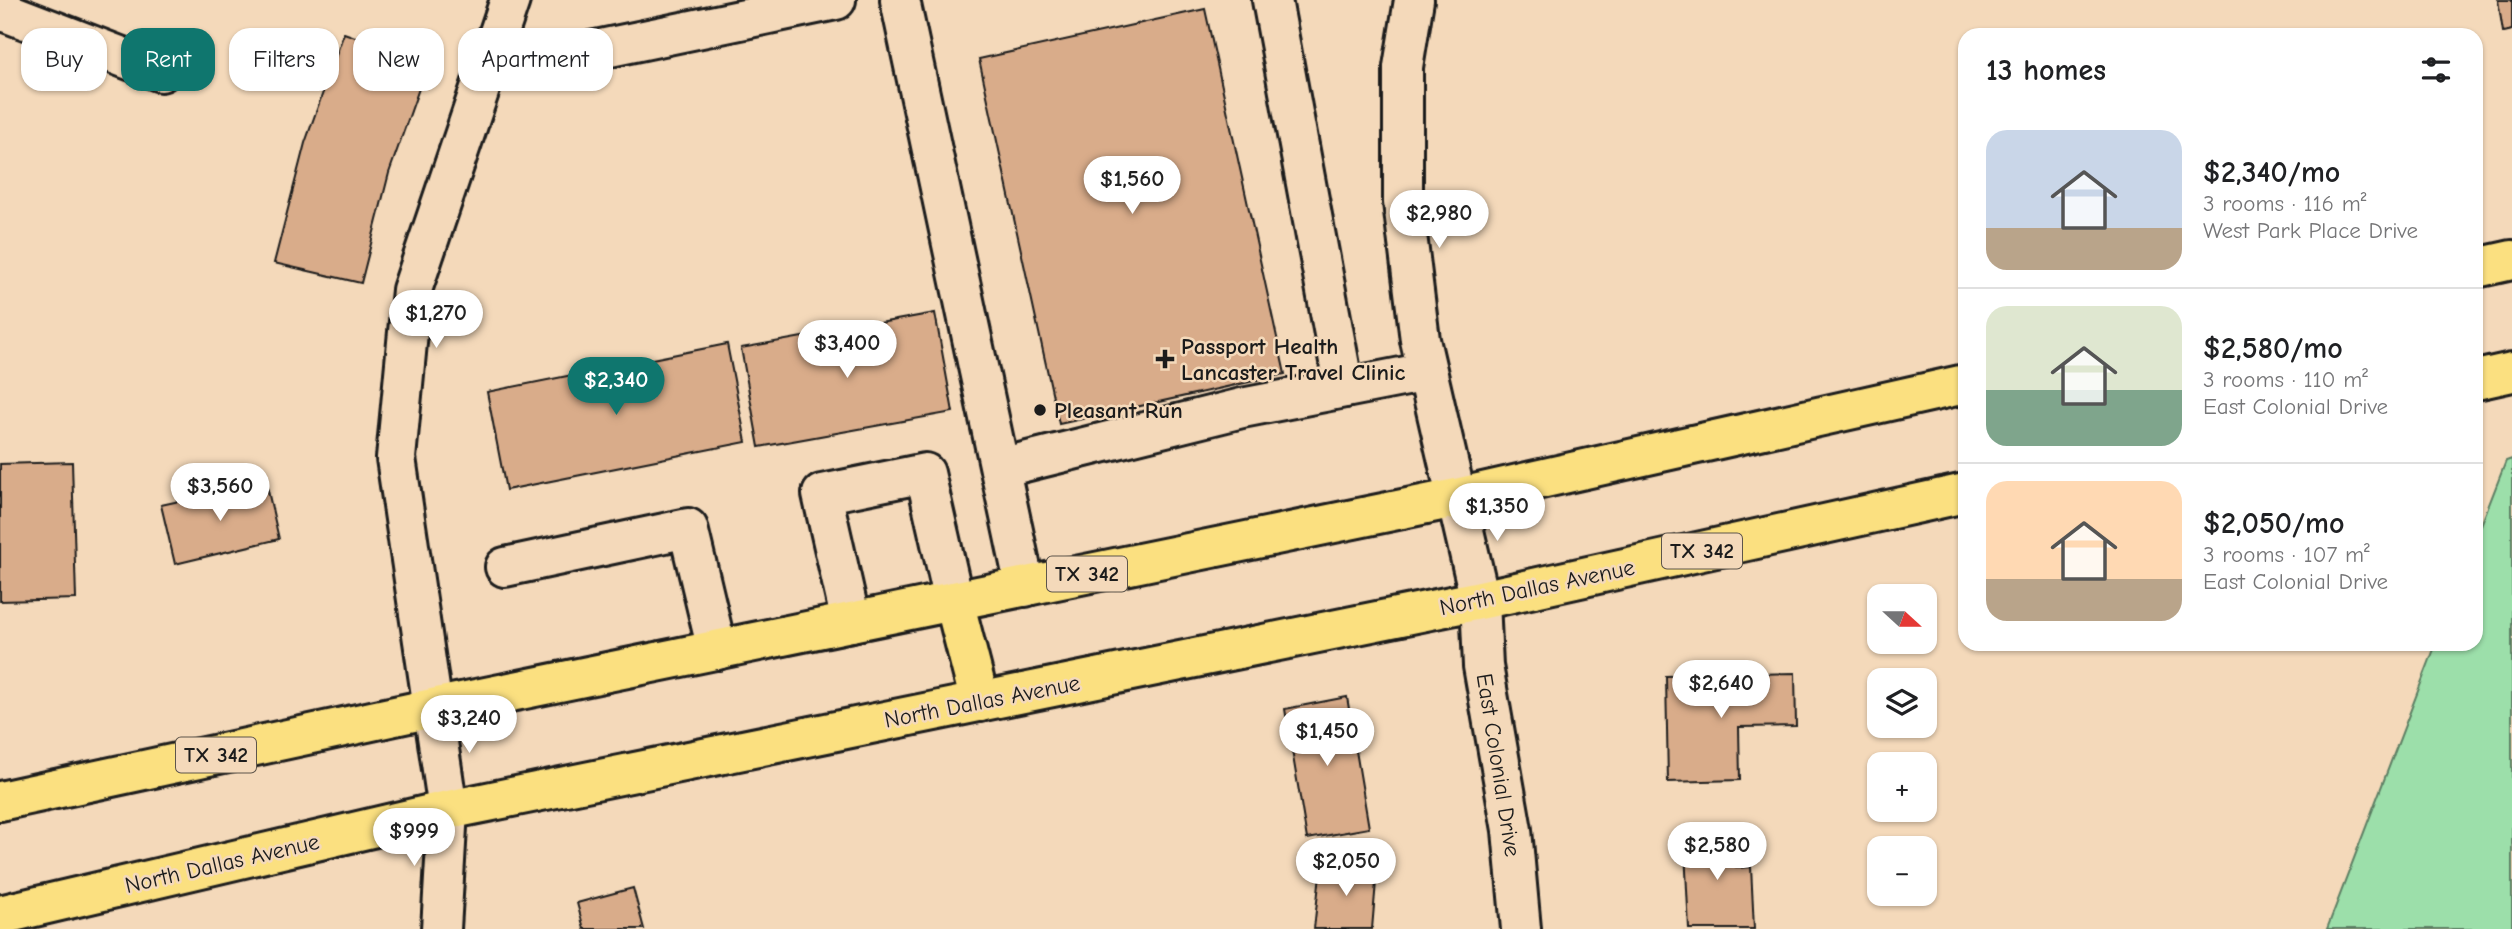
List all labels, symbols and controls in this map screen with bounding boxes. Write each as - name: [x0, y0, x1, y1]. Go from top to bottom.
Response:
- chip: Buy: [21, 28, 107, 91]
- chip: Rent: [121, 28, 215, 91]
- chip: Filters: [229, 28, 339, 91]
- chip: New: [353, 28, 444, 91]
- chip: Apartment: [458, 28, 613, 91]
- icon: filters: [2417, 51, 2455, 89]
- text: 13 homes: [1986, 53, 2106, 88]
- text: $2,340/mo: [2203, 155, 2340, 190]
- pin: $1,560: [1075, 156, 1189, 216]
- icon: home: [2042, 158, 2126, 242]
- text: $1,560: [1100, 165, 1164, 192]
- pin: $2,980: [1382, 190, 1496, 250]
- text: 3 rooms · 116 m²: [2203, 190, 2367, 217]
- text: $2,980: [1406, 199, 1472, 226]
- text: West Park Place Drive: [2203, 217, 2418, 244]
- pin: $1,270: [379, 290, 493, 350]
- text: $1,270: [405, 299, 467, 326]
- pin: $3,400: [790, 320, 904, 380]
- text: $3,400: [814, 329, 880, 356]
- text: $2,580/mo: [2203, 331, 2343, 366]
- place label: Passport Health Lancaster Travel Clinic: [1181, 333, 1406, 386]
- icon: home: [2042, 334, 2126, 418]
- marker: Passport Health Lancaster Travel Clinic: [1155, 349, 1175, 369]
- pin: $2,340: [559, 358, 673, 417]
- text: $2,340: [584, 366, 648, 393]
- text: 3 rooms · 110 m²: [2203, 366, 2368, 393]
- text: East Colonial Drive: [2203, 393, 2388, 420]
- place label: Pleasant Run: [1054, 397, 1183, 424]
- marker: Pleasant Run: [1032, 402, 1048, 418]
- pin: $3,560: [163, 463, 277, 523]
- text: $3,560: [187, 472, 253, 499]
- pin: $1,350: [1440, 484, 1554, 543]
- text: $1,350: [1465, 492, 1529, 519]
- text: $2,050/mo: [2203, 506, 2345, 541]
- icon: home: [2042, 509, 2126, 593]
- road number: TX 342: [1662, 534, 1742, 568]
- text: 3 rooms · 107 m²: [2203, 541, 2370, 568]
- street label: North Dallas Avenue: [1437, 554, 1637, 621]
- road number: TX 342: [1047, 556, 1127, 592]
- text: East Colonial Drive: [2203, 568, 2388, 595]
- north arrow: [1867, 584, 1937, 654]
- map controls: [1867, 584, 1937, 906]
- pin: $2,640: [1664, 660, 1778, 720]
- button: layers: [1867, 668, 1937, 738]
- street label: North Dallas Avenue: [882, 669, 1082, 734]
- text: $2,640: [1688, 669, 1754, 696]
- street label: East Colonial Drive: [1471, 672, 1526, 859]
- pin: $3,240: [412, 696, 526, 755]
- text: $3,240: [437, 704, 501, 731]
- pin: $1,450: [1270, 708, 1384, 768]
- text: $1,450: [1295, 717, 1359, 744]
- road number: TX 342: [176, 738, 256, 772]
- button: +: [1867, 752, 1937, 822]
- pin: $999: [373, 808, 455, 868]
- text: $999: [389, 817, 439, 844]
- pin: $2,580: [1660, 822, 1774, 882]
- street label: North Dallas Avenue: [122, 828, 322, 899]
- text: $2,580: [1684, 831, 1750, 858]
- button: −: [1867, 836, 1937, 906]
- pin: $2,050: [1289, 838, 1403, 898]
- text: $2,050: [1312, 847, 1380, 874]

